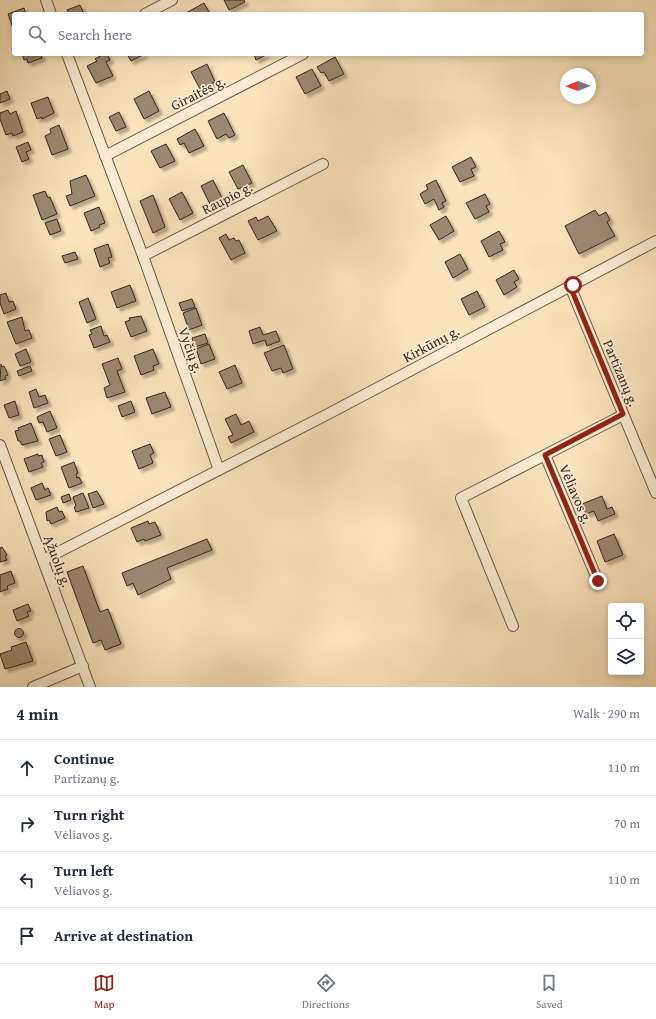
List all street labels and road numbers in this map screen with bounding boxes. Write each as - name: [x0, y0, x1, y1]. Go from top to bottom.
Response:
- street label: Giraitės g.: [167, 71, 229, 115]
- street label: Raupio g.: [198, 177, 256, 219]
- street label: Kirkūnų g.: [399, 321, 463, 367]
- street label: Vyčių g.: [174, 324, 208, 376]
- street label: Partizanų g.: [598, 337, 644, 409]
- street label: Vėliavos g.: [555, 461, 597, 527]
- street label: Ąžuolų g.: [39, 532, 77, 590]

